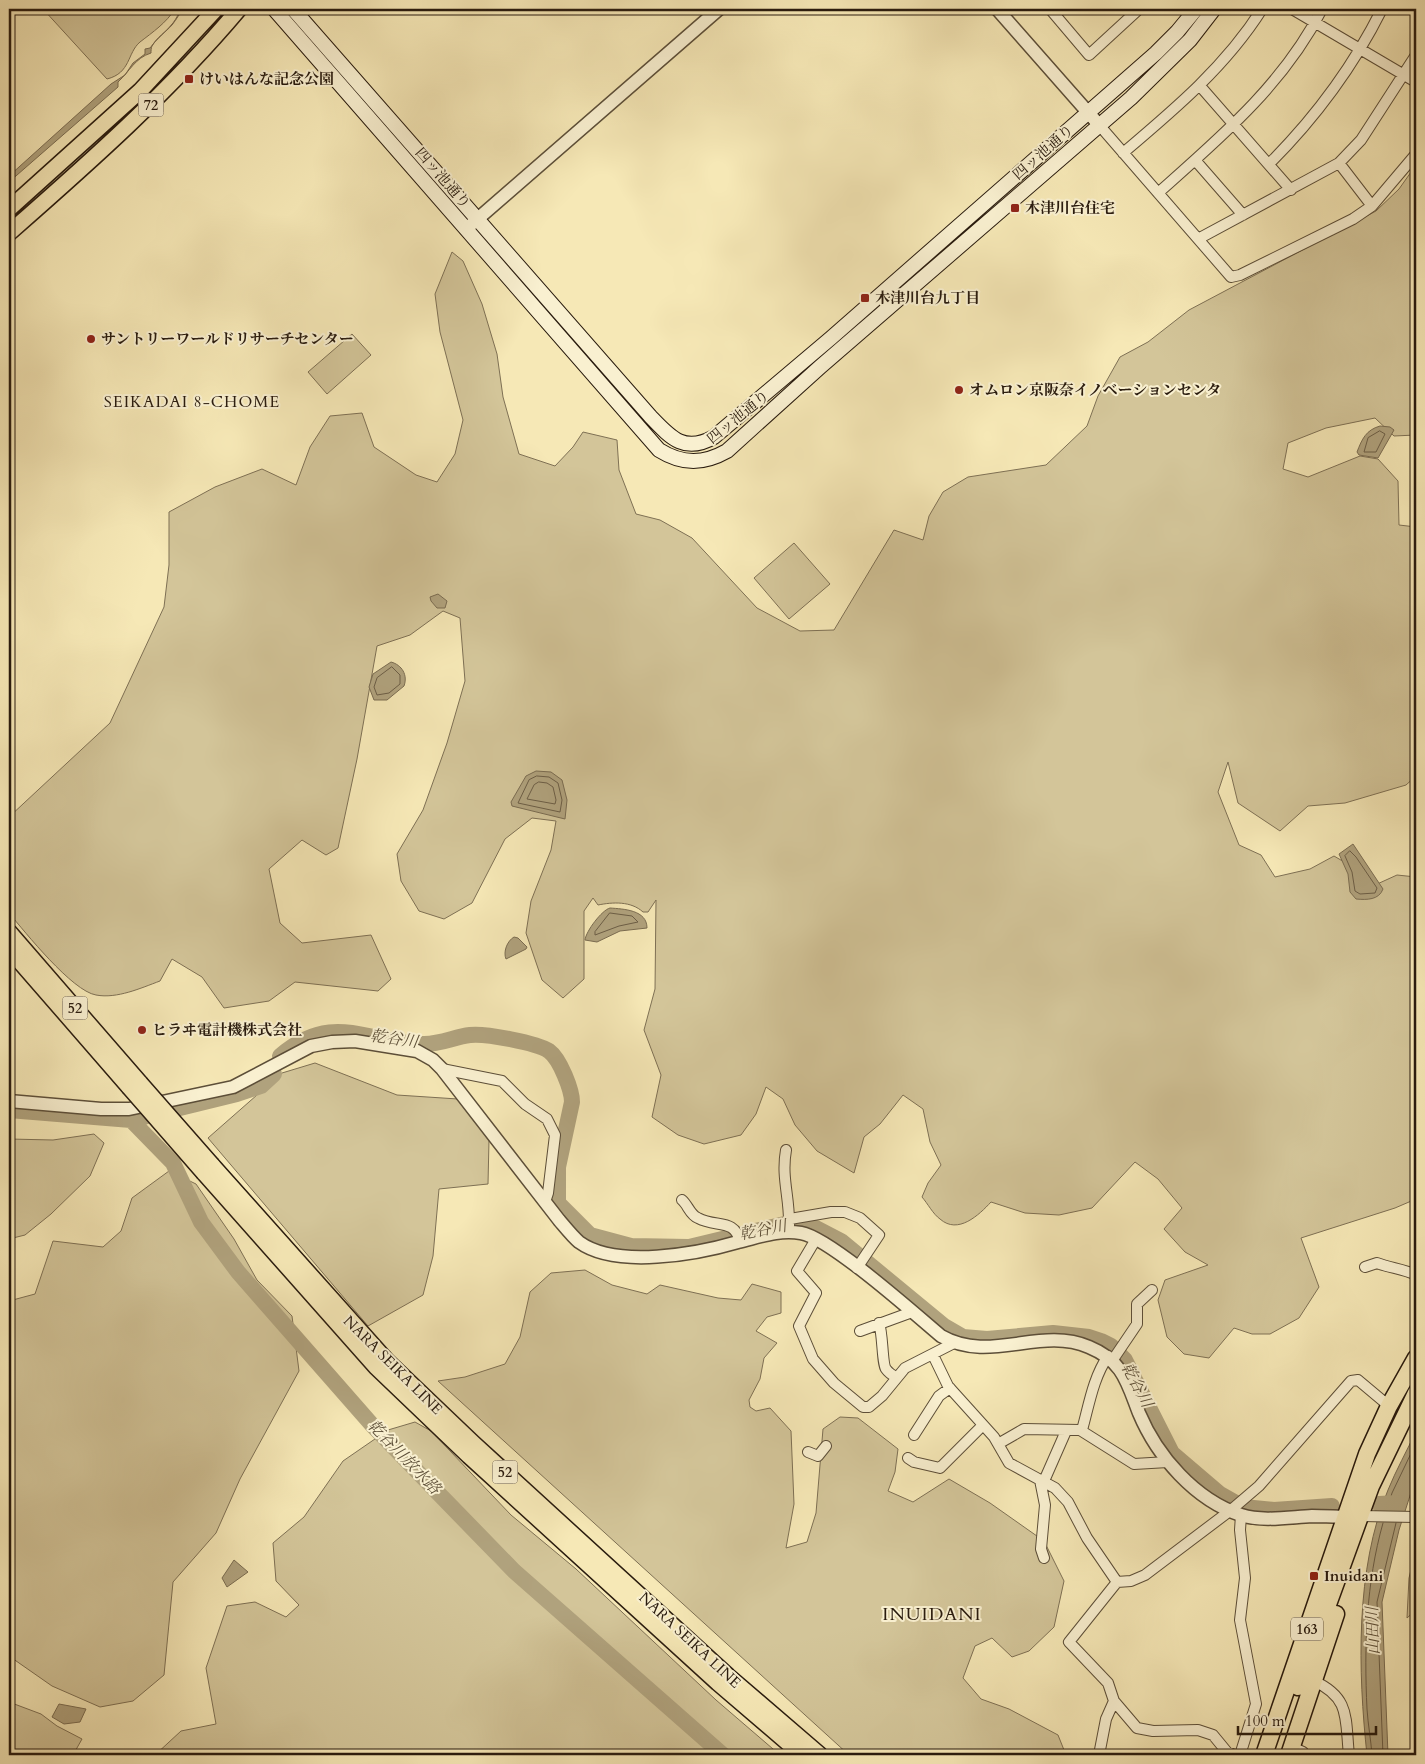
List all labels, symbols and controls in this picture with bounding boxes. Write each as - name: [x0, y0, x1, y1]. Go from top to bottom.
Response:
- place label: けいはんな記念公園: [199, 69, 334, 89]
- marker: けいはんな記念公園: [183, 73, 195, 85]
- road number: 72: [138, 94, 164, 116]
- street label: 四ッ池通り: [1008, 120, 1078, 184]
- street label: 四ッ池通り: [411, 143, 475, 213]
- place label: 木津川台住宅: [1025, 198, 1115, 218]
- marker: 木津川台住宅: [1009, 202, 1021, 214]
- place label: 木津川台九丁目: [875, 288, 980, 308]
- marker: 木津川台九丁目: [859, 292, 871, 304]
- place label: サントリーワールドリサーチセンター: [101, 329, 354, 349]
- marker: サントリーワールドリサーチセンター: [85, 333, 97, 345]
- place label: オムロン京阪奈イノベーションセンタ: [969, 380, 1221, 400]
- marker: オムロン京阪奈イノベーションセンタ: [953, 384, 965, 396]
- street label: 四ッ池通り: [703, 386, 773, 448]
- district label: SEIKADAI 8-CHOME: [104, 391, 280, 413]
- road number: 52: [62, 996, 88, 1020]
- place label: ヒラヰ電計機株式会社: [152, 1020, 302, 1040]
- marker: ヒラヰ電計機株式会社: [136, 1024, 148, 1036]
- water label: 乾谷川: [369, 1025, 421, 1054]
- water label: 乾谷川: [737, 1214, 791, 1245]
- street label: NARA SEIKA LINE: [339, 1311, 447, 1419]
- water label: 乾谷川: [1116, 1359, 1159, 1413]
- water label: 乾谷川放水路: [363, 1415, 446, 1500]
- road number: 52: [492, 1460, 518, 1484]
- place label: Inuidani: [1324, 1566, 1384, 1586]
- marker: Inuidani: [1308, 1570, 1320, 1582]
- street label: NARA SEIKA LINE: [635, 1587, 745, 1693]
- district label: INUIDANI: [882, 1602, 982, 1627]
- water label: 山田川: [1361, 1605, 1385, 1655]
- road number: 163: [1291, 1618, 1323, 1640]
- scale bar: [1238, 1704, 1375, 1736]
- text: 100 m: [1245, 1711, 1285, 1731]

